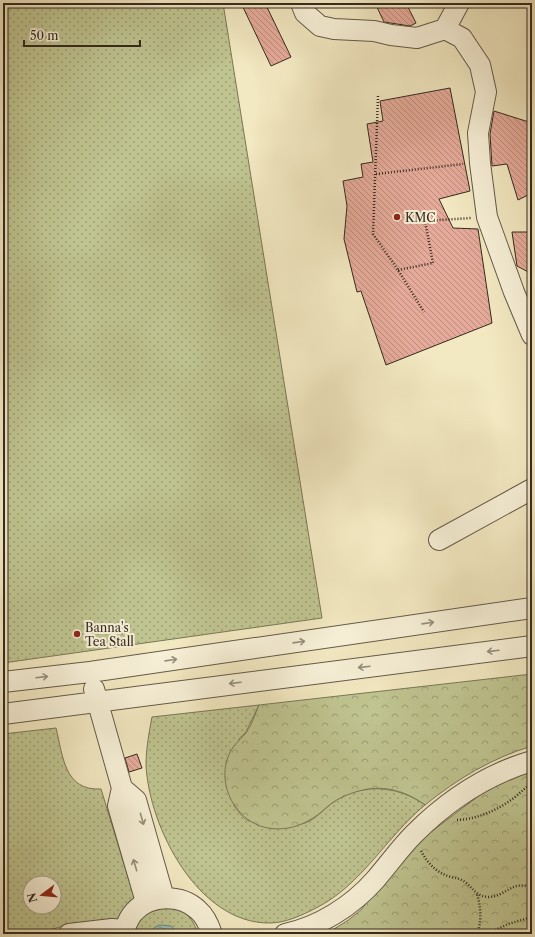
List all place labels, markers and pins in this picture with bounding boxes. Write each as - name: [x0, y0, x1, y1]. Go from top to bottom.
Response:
- place label: KMC: [405, 210, 436, 225]
- marker: KMC: [392, 212, 402, 222]
- place label: Banna's Tea Stall: [85, 620, 134, 649]
- marker: Banna's Tea Stall: [72, 629, 82, 639]

